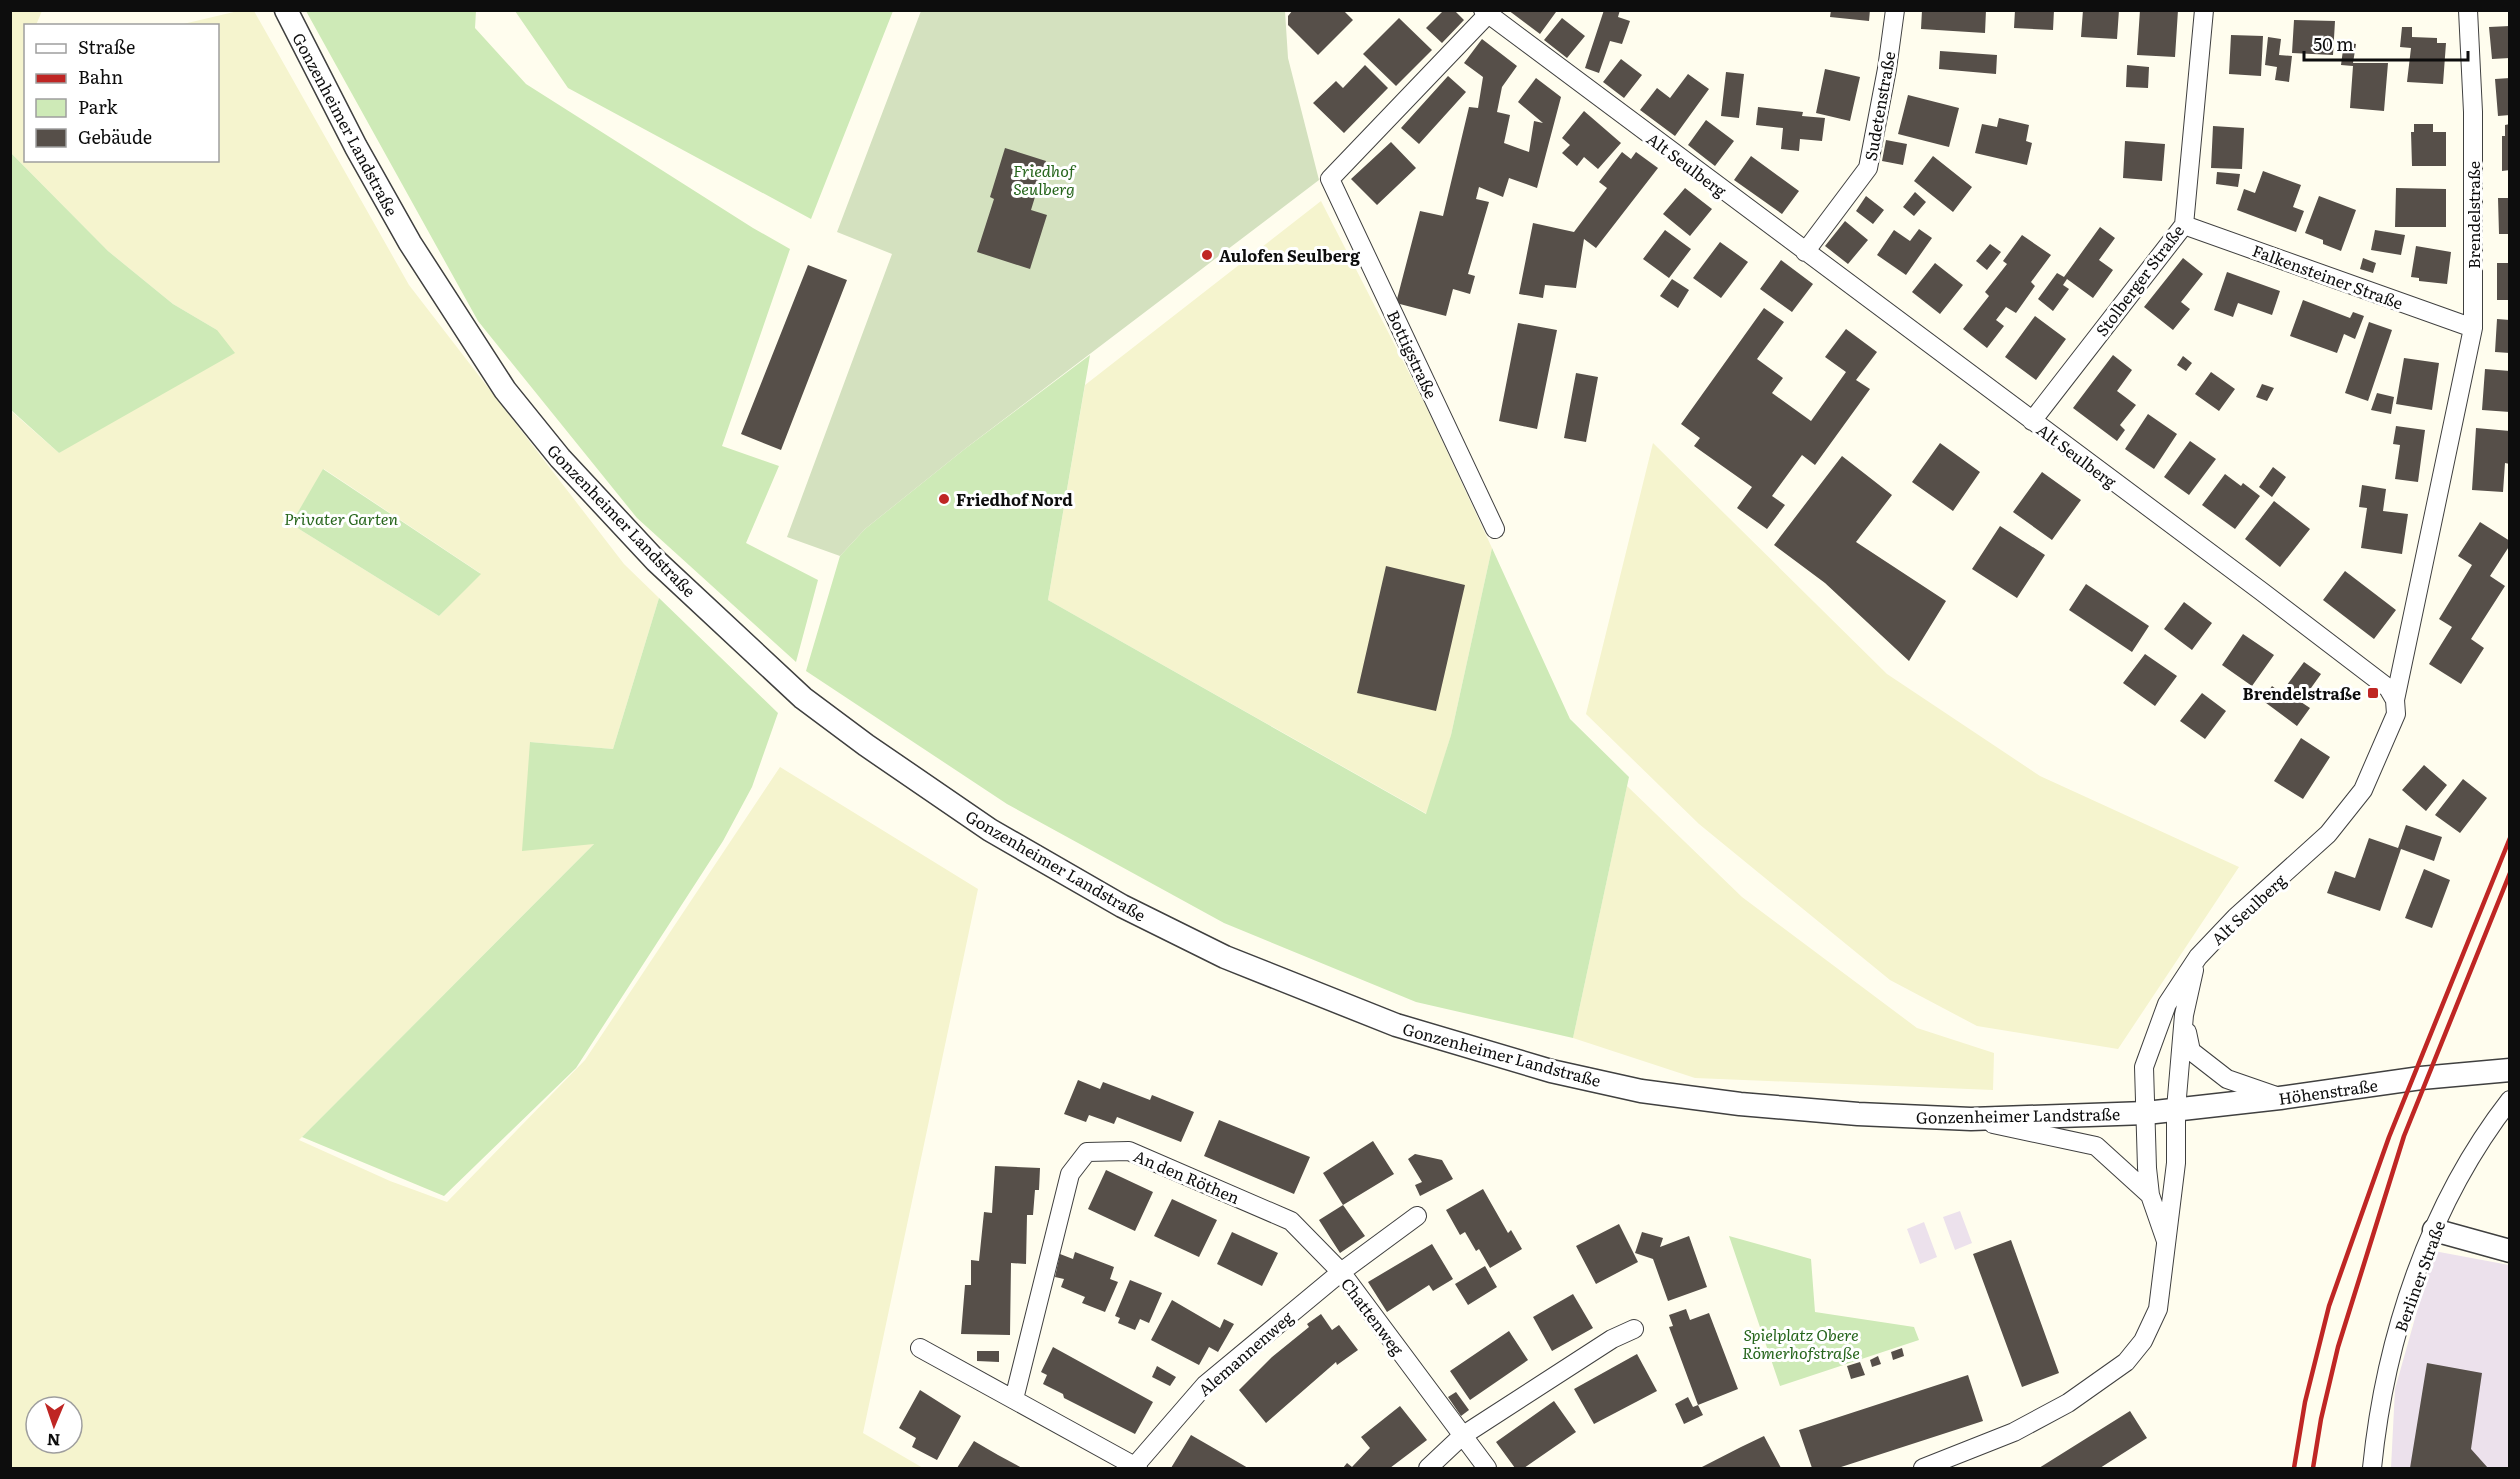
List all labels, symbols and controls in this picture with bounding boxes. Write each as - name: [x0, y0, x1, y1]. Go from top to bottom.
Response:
- legend: [24, 24, 219, 162]
- scale bar: [2304, 24, 2468, 62]
- street label: Gonzenheimer Landstraße: [287, 28, 405, 220]
- text: 50 m: [2313, 30, 2354, 57]
- text: Straße: [78, 33, 135, 60]
- street label: Sudetenstraße: [1858, 49, 1900, 163]
- text: Bahn: [78, 63, 123, 90]
- text: Park: [78, 93, 119, 120]
- text: Gebäude: [78, 123, 152, 150]
- street label: Alt Seulberg: [1642, 126, 1732, 202]
- park label: Friedhof Seulberg: [1013, 158, 1077, 200]
- street label: Brendelstraße: [2461, 161, 2485, 269]
- street label: Stolberger Straße: [2089, 219, 2189, 341]
- street label: Falkensteiner Straße: [2249, 238, 2407, 314]
- place label: Aulofen Seulberg: [1219, 243, 1360, 267]
- marker: Aulofen Seulberg: [1200, 248, 1214, 262]
- street label: Bottigstraße: [1382, 306, 1444, 402]
- street label: Alt Seulberg: [2032, 417, 2122, 493]
- street label: Gonzenheimer Landstraße: [542, 438, 702, 602]
- place label: Friedhof Nord: [956, 487, 1073, 511]
- marker: Friedhof Nord: [937, 492, 951, 506]
- park label: Privater Garten: [284, 506, 398, 530]
- place label: Brendelstraße: [2243, 681, 2361, 705]
- marker: Brendelstraße: [2366, 686, 2380, 700]
- street label: Gonzenheimer Landstraße: [962, 804, 1150, 926]
- street label: Alt Seulberg: [2205, 868, 2291, 950]
- street label: Gonzenheimer Landstraße: [1400, 1016, 1604, 1092]
- street label: Höhenstraße: [2277, 1072, 2379, 1110]
- street label: Gonzenheimer Landstraße: [1916, 1101, 2120, 1129]
- street label: An den Röthen: [1130, 1143, 1244, 1209]
- street label: Berliner Straße: [2388, 1217, 2450, 1335]
- street label: Chattenweg: [1336, 1272, 1410, 1360]
- street label: Alemannenweg: [1192, 1305, 1298, 1401]
- park label: Spielplatz Obere Römerhofstraße: [1742, 1322, 1860, 1364]
- north arrow: [24, 1395, 84, 1455]
- text: N: [46, 1429, 61, 1453]

